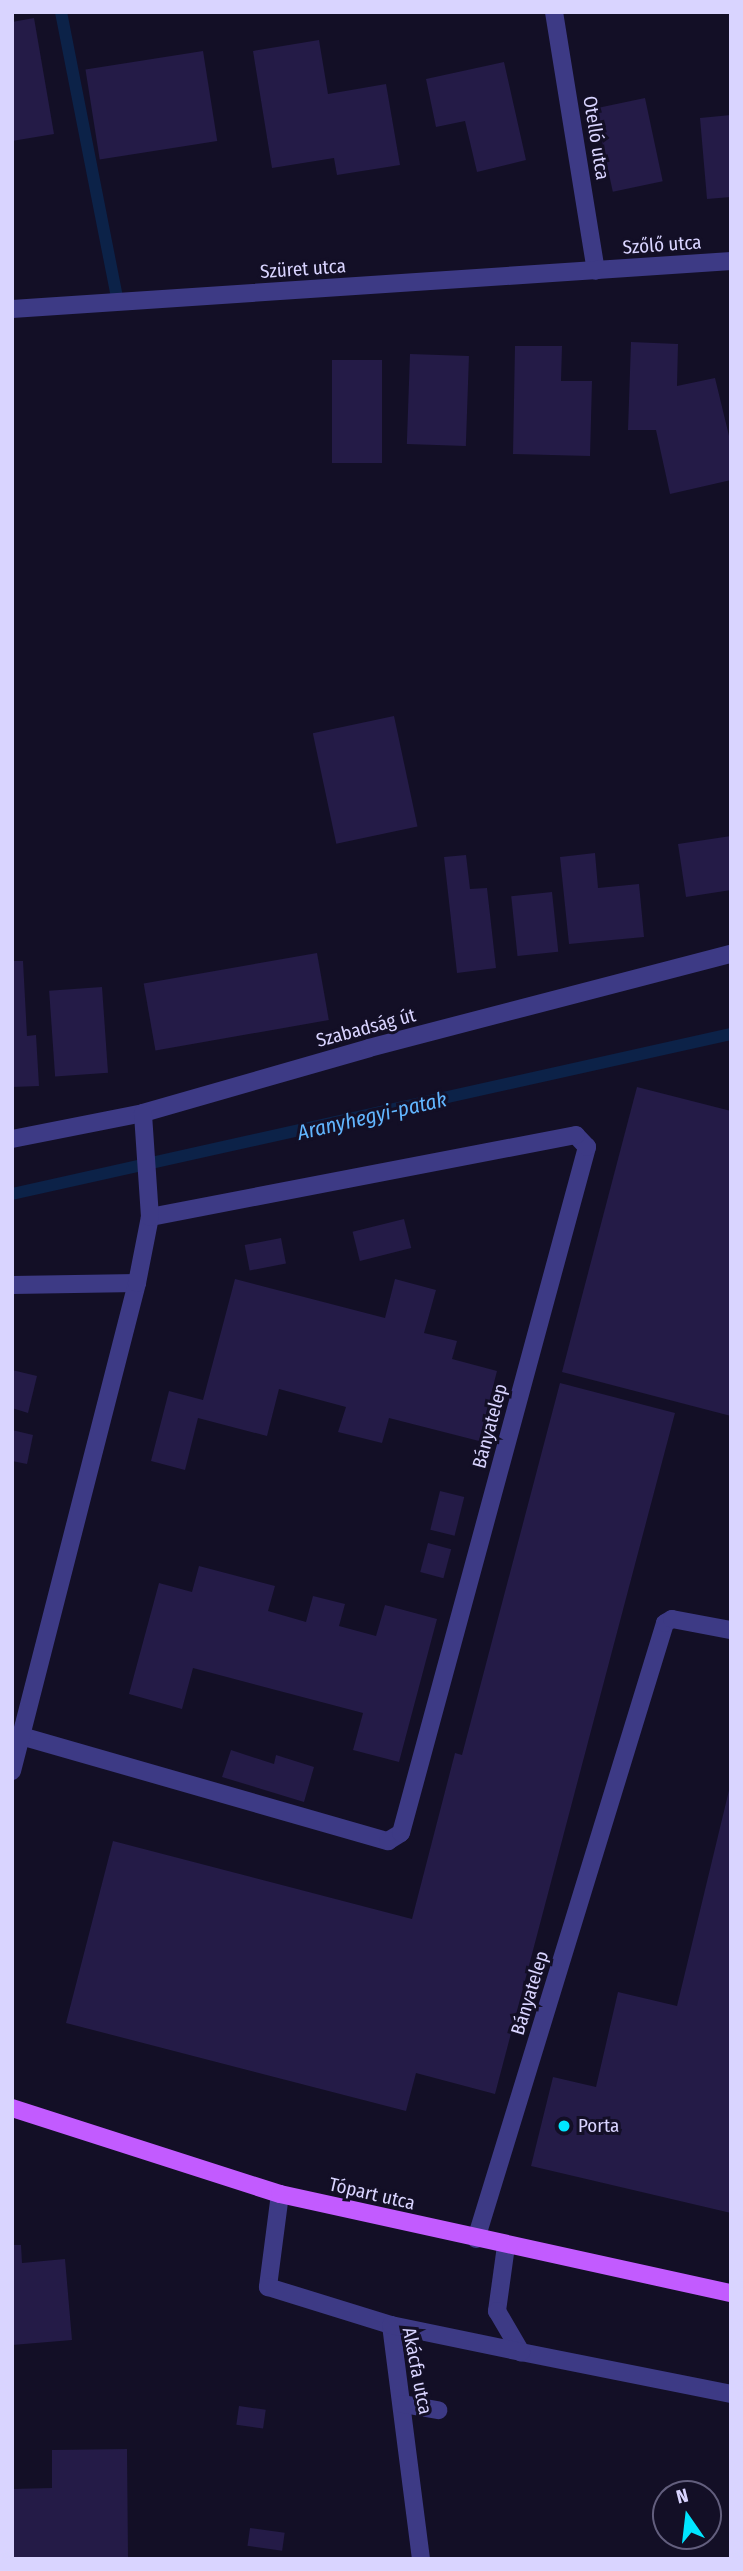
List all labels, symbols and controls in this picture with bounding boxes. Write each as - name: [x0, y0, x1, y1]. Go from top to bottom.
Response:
- street label: Otelló utca: [578, 94, 614, 182]
- street label: Szőlő utca: [622, 231, 702, 259]
- street label: Szüret utca: [259, 255, 347, 283]
- street label: Szabadság út: [314, 1004, 418, 1052]
- water label: Aranyhegyi-patak: [295, 1087, 449, 1145]
- street label: Bányatelep: [468, 1381, 512, 1471]
- street label: Bányatelep: [506, 1948, 554, 2038]
- place label: Porta: [578, 2115, 619, 2137]
- marker: Porta: [556, 2118, 572, 2134]
- street label: Tópart utca: [327, 2173, 417, 2215]
- street label: Akácfa utca: [397, 2325, 437, 2417]
- north arrow: [652, 2480, 722, 2550]
- text: N: [674, 2484, 691, 2509]

